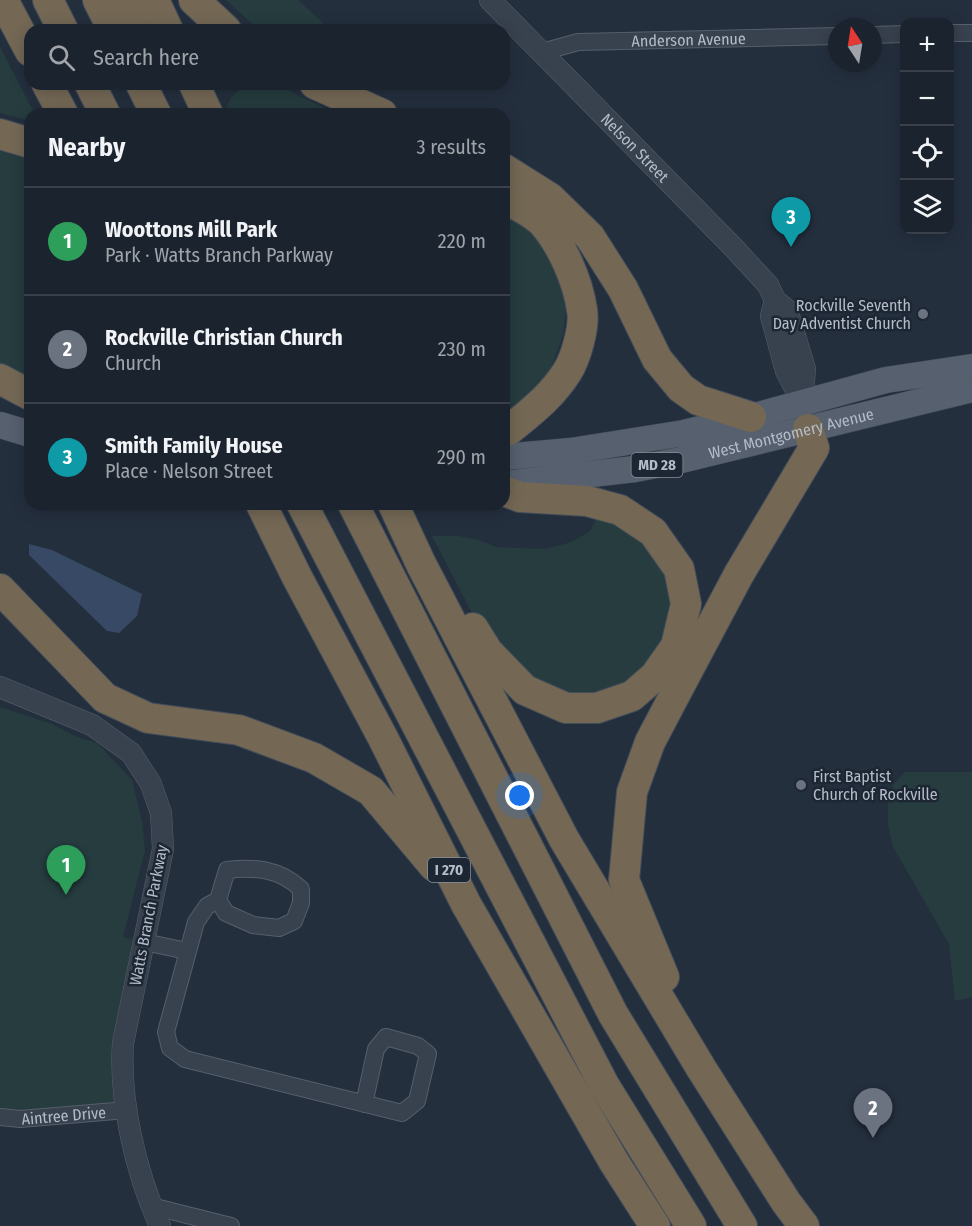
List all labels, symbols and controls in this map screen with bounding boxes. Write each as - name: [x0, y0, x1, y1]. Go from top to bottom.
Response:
- north arrow: [828, 18, 882, 72]
- map controls: [900, 18, 954, 234]
- button: +: [900, 18, 954, 72]
- search box: [24, 24, 510, 90]
- street label: Anderson Avenue: [631, 29, 746, 51]
- icon: search: [45, 41, 78, 74]
- text: Search here: [93, 44, 199, 71]
- button: −: [900, 72, 954, 126]
- street label: Nelson Street: [597, 110, 673, 187]
- button: locate: [900, 126, 954, 180]
- text: Nearby: [48, 132, 125, 163]
- text: 3 results: [417, 135, 486, 159]
- button: layers: [900, 180, 954, 234]
- pin: 3: [772, 198, 810, 247]
- text: Woottons Mill Park: [105, 216, 277, 243]
- text: 1: [63, 229, 72, 253]
- text: 220 m: [438, 229, 486, 253]
- text: Park · Watts Branch Parkway: [105, 243, 333, 267]
- place label: Rockville Seventh Day Adventist Church: [773, 296, 911, 333]
- marker: Rockville Seventh Day Adventist Church: [916, 307, 930, 321]
- text: Rockville Christian Church: [105, 324, 343, 351]
- text: 2: [63, 337, 72, 361]
- text: 230 m: [438, 337, 486, 361]
- text: Church: [105, 351, 161, 375]
- street label: West Montgomery Avenue: [707, 404, 876, 463]
- text: Smith Family House: [105, 432, 283, 459]
- text: 3: [63, 445, 72, 469]
- text: 290 m: [437, 445, 486, 469]
- road number: MD 28: [632, 453, 682, 477]
- text: Place · Nelson Street: [105, 459, 273, 483]
- place label: First Baptist Church of Rockville: [813, 767, 938, 804]
- marker: First Baptist Church of Rockville: [794, 778, 808, 792]
- your location: [505, 781, 534, 810]
- street label: Watts Branch Parkway: [126, 842, 172, 987]
- pin: 1: [46, 846, 86, 895]
- road number: I 270: [428, 858, 470, 882]
- pin: 2: [854, 1088, 892, 1138]
- street label: Aintree Drive: [21, 1103, 107, 1129]

